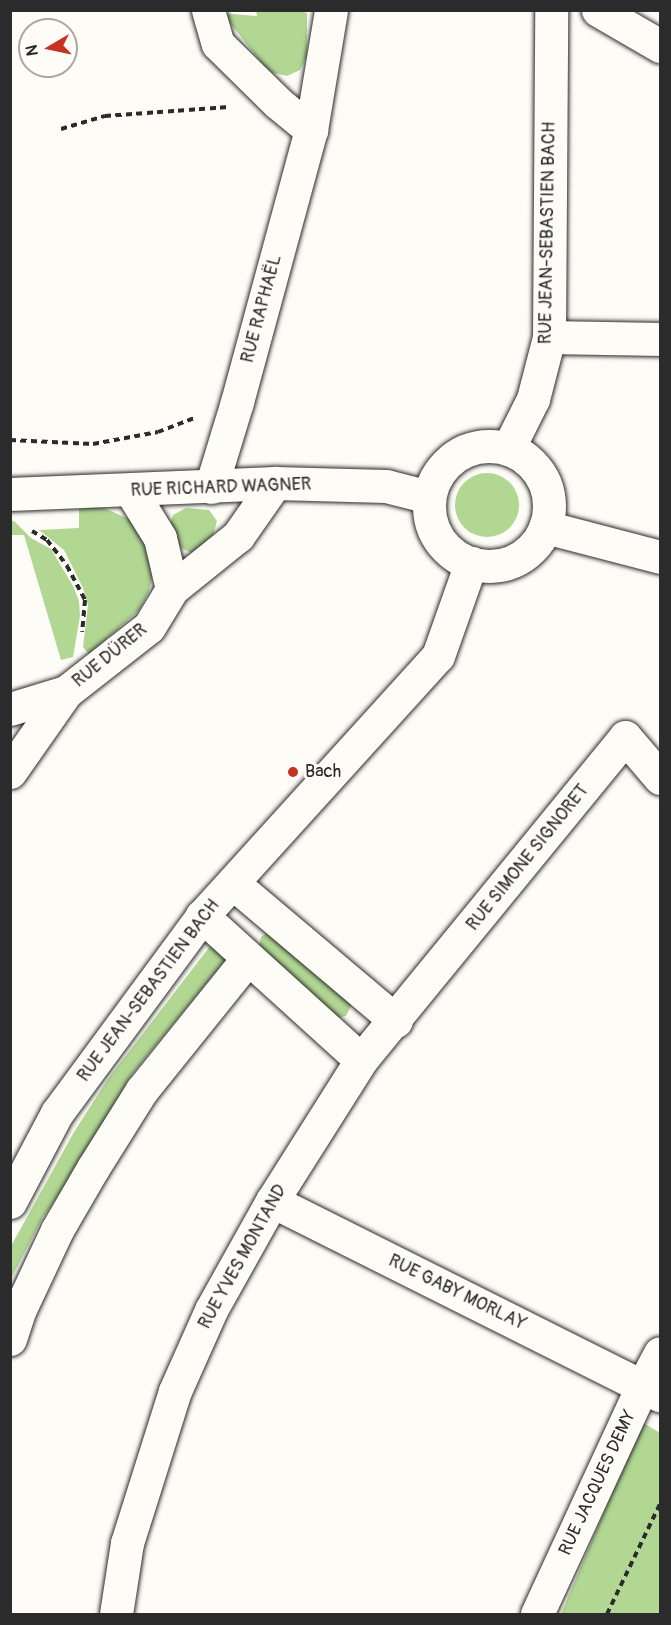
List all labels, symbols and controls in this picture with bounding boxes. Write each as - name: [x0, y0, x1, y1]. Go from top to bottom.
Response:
- north arrow: [18, 18, 78, 78]
- text: N: [21, 44, 43, 57]
- street label: RUE JEAN-SEBASTIEN BACH: [535, 122, 561, 344]
- street label: RUE RAPHAËL: [237, 253, 287, 365]
- street label: RUE RICHARD WAGNER: [130, 474, 312, 502]
- street label: RUE DÜRER: [68, 619, 152, 693]
- place label: Bach: [305, 761, 341, 783]
- marker: Bach: [286, 765, 300, 779]
- street label: RUE SIMONE SIGNORET: [462, 781, 594, 935]
- street label: RUE JEAN-SEBASTIEN BACH: [73, 896, 225, 1086]
- street label: RUE YVES MONTAND: [194, 1181, 292, 1333]
- street label: RUE GABY MORLAY: [385, 1250, 529, 1336]
- street label: RUE JACQUES DEMY: [555, 1407, 641, 1559]

